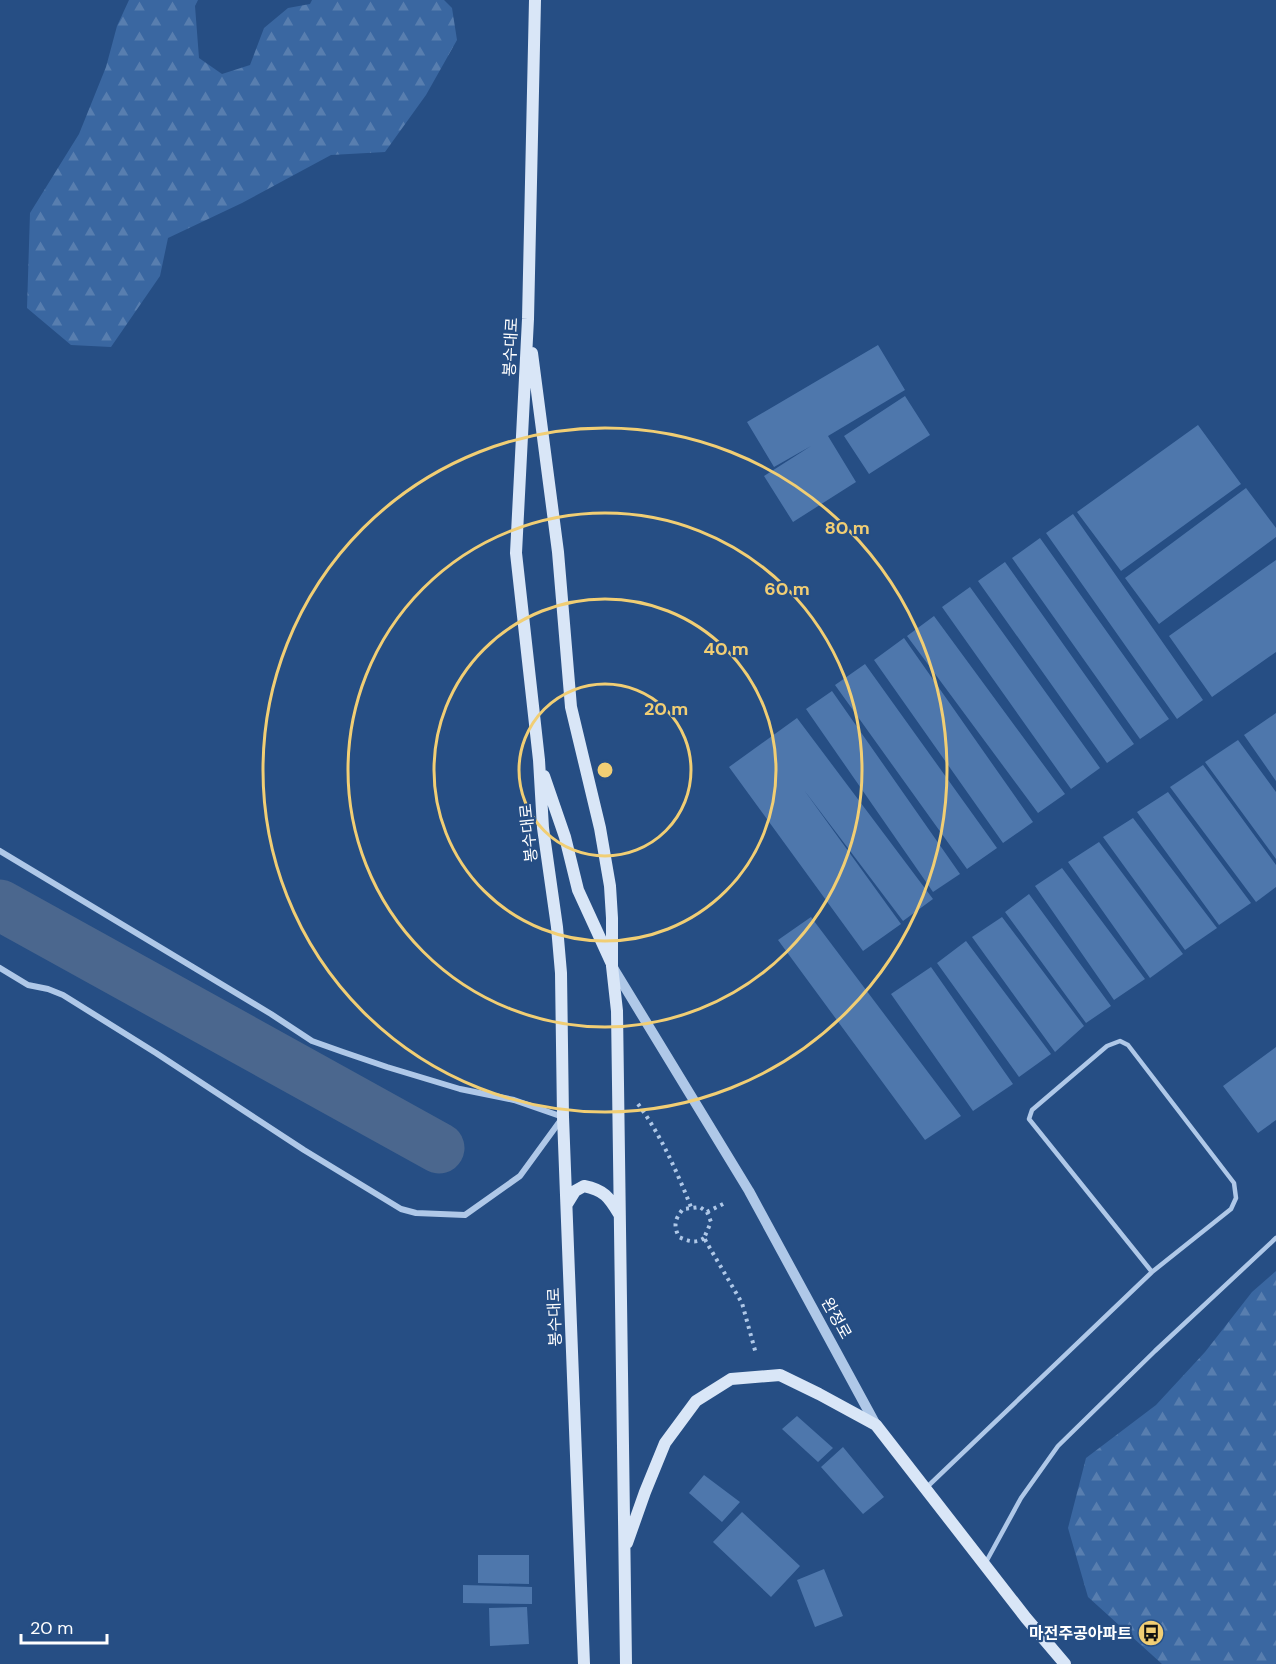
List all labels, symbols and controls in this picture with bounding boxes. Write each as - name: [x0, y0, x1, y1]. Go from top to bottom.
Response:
- street label: 봉수대로: [498, 317, 523, 377]
- text: 80 m: [824, 516, 870, 540]
- text: 60 m: [764, 577, 810, 601]
- text: 40 m: [703, 637, 749, 661]
- text: 20 m: [644, 697, 688, 721]
- centre of rings: [595, 760, 615, 780]
- street label: 봉수대로: [515, 802, 542, 863]
- street label: 봉수대로: [543, 1287, 566, 1347]
- street label: 완정로: [817, 1294, 857, 1343]
- scale bar: [21, 1607, 106, 1645]
- text: 20 m: [30, 1616, 73, 1640]
- bus stop icon: 마전주공아파트: [1136, 1618, 1166, 1648]
- place label: 마전주공아파트: [1029, 1623, 1132, 1644]

